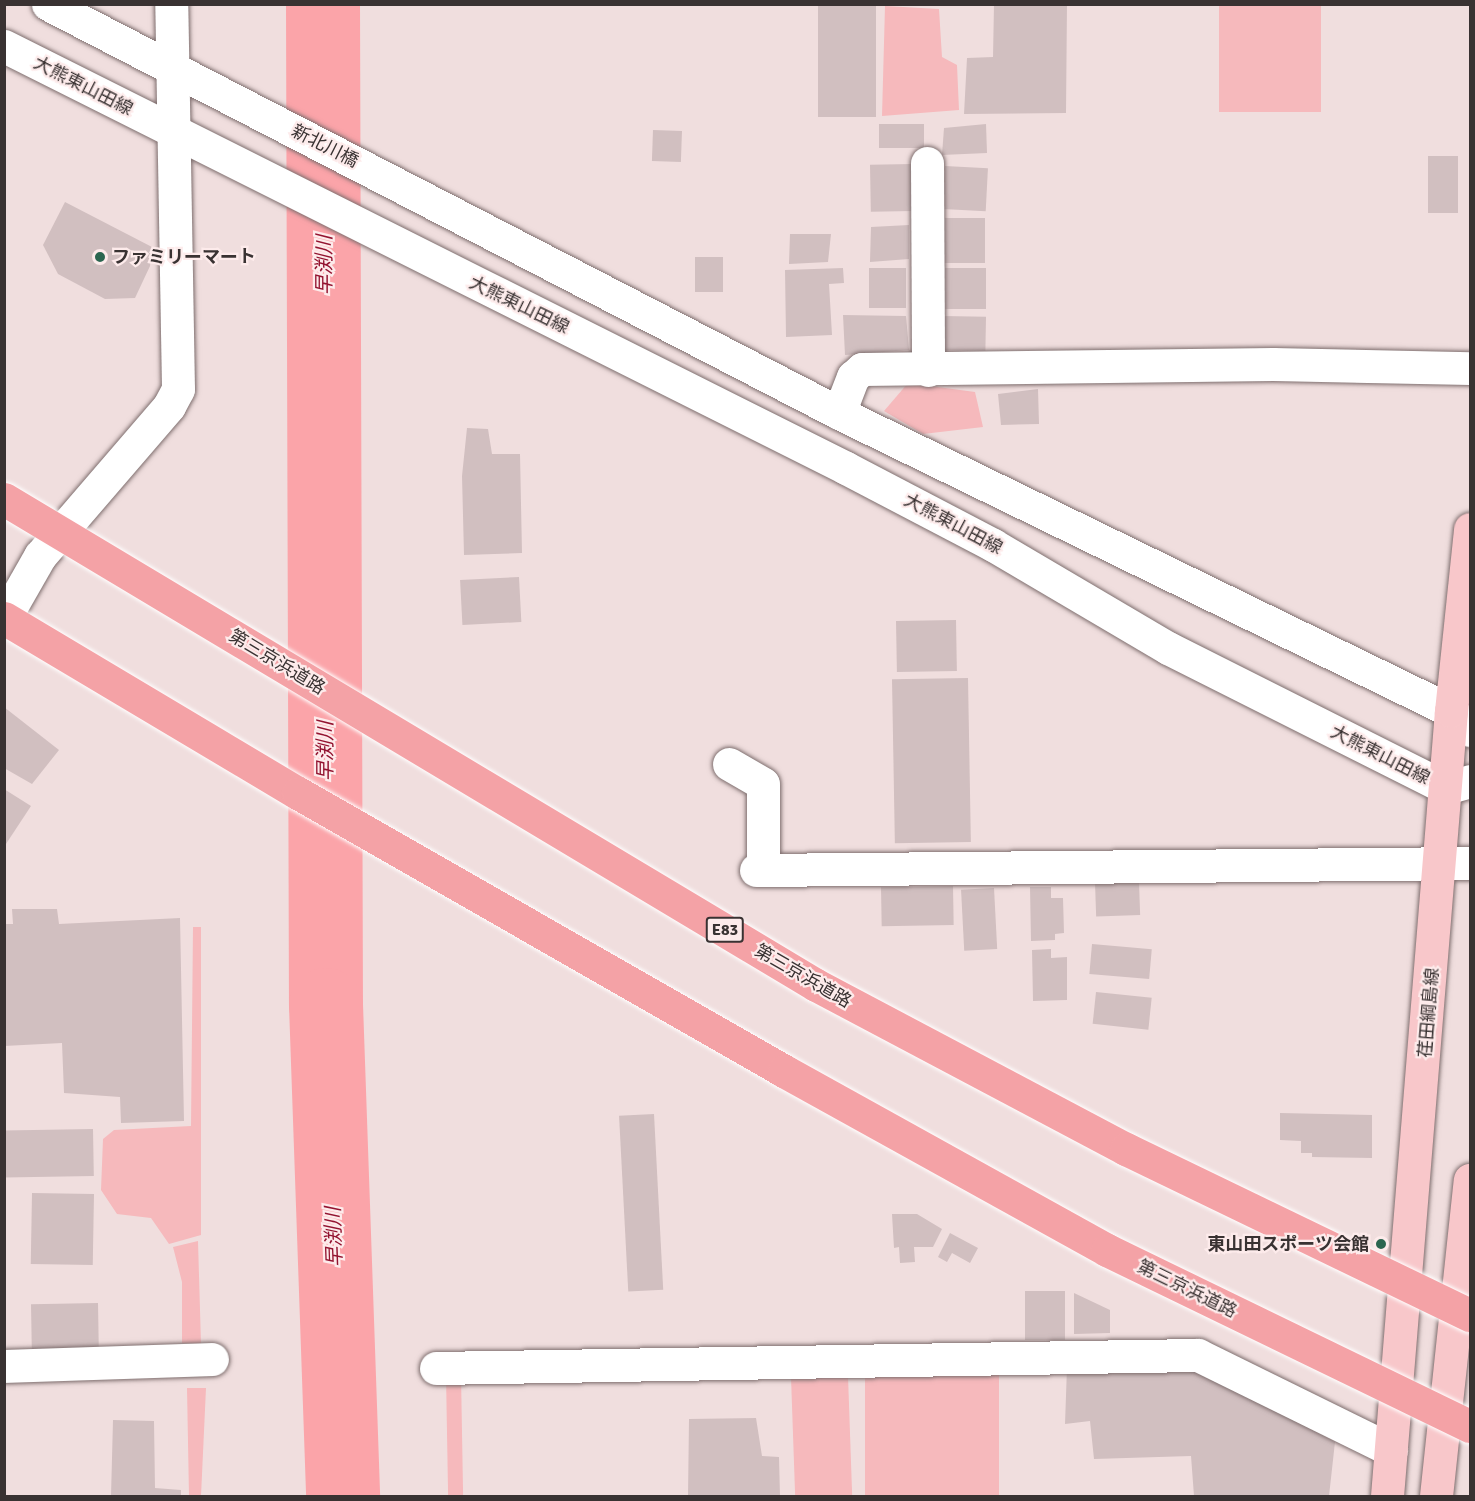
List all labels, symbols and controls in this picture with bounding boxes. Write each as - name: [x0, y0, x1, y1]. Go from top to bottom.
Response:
- street label: 大熊東山田線: [30, 52, 136, 120]
- street label: 新北川橋: [288, 120, 362, 172]
- water label: 早渕川: [312, 235, 336, 295]
- place label: ファミリーマート: [112, 246, 256, 268]
- marker: ファミリーマート: [93, 250, 107, 264]
- street label: 大熊東山田線: [466, 272, 572, 338]
- street label: 大熊東山田線: [900, 489, 1006, 559]
- street label: 第三京浜道路: [225, 625, 329, 699]
- water label: 早渕川: [313, 721, 337, 781]
- street label: 大熊東山田線: [1327, 721, 1433, 789]
- road number: E83: [706, 917, 744, 943]
- street label: 第三京浜道路: [751, 940, 855, 1012]
- street label: 荏田綱島線: [1414, 967, 1444, 1059]
- water label: 早渕川: [321, 1207, 347, 1267]
- place label: 東山田スポーツ会館: [1207, 1233, 1369, 1255]
- marker: 東山田スポーツ会館: [1374, 1237, 1388, 1251]
- street label: 第三京浜道路: [1134, 1256, 1240, 1322]

